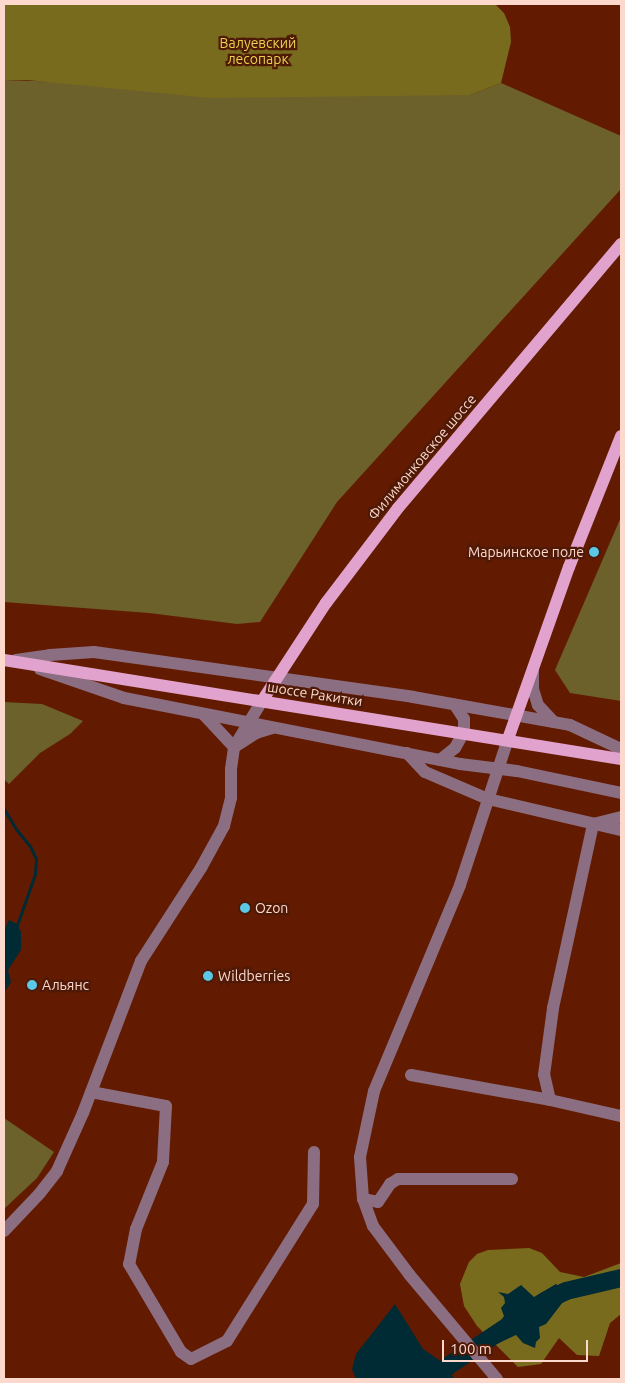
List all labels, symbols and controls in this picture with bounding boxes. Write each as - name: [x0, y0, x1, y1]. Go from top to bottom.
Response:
- park label: Валуевский лесопарк: [220, 35, 296, 68]
- street label: Филимонковское шоссе: [364, 391, 480, 523]
- place label: Марьинское поле: [468, 544, 584, 560]
- marker: Марьинское поле: [588, 546, 600, 558]
- street label: шоссе Ракитки: [266, 678, 364, 710]
- place label: Ozon: [255, 900, 288, 916]
- marker: Ozon: [239, 902, 251, 914]
- place label: Wildberries: [218, 968, 290, 984]
- marker: Wildberries: [202, 970, 214, 982]
- place label: Альянс: [42, 977, 89, 993]
- marker: Альянс: [26, 979, 38, 991]
- scale bar: [445, 1330, 591, 1362]
- text: 100 m: [450, 1340, 492, 1357]

